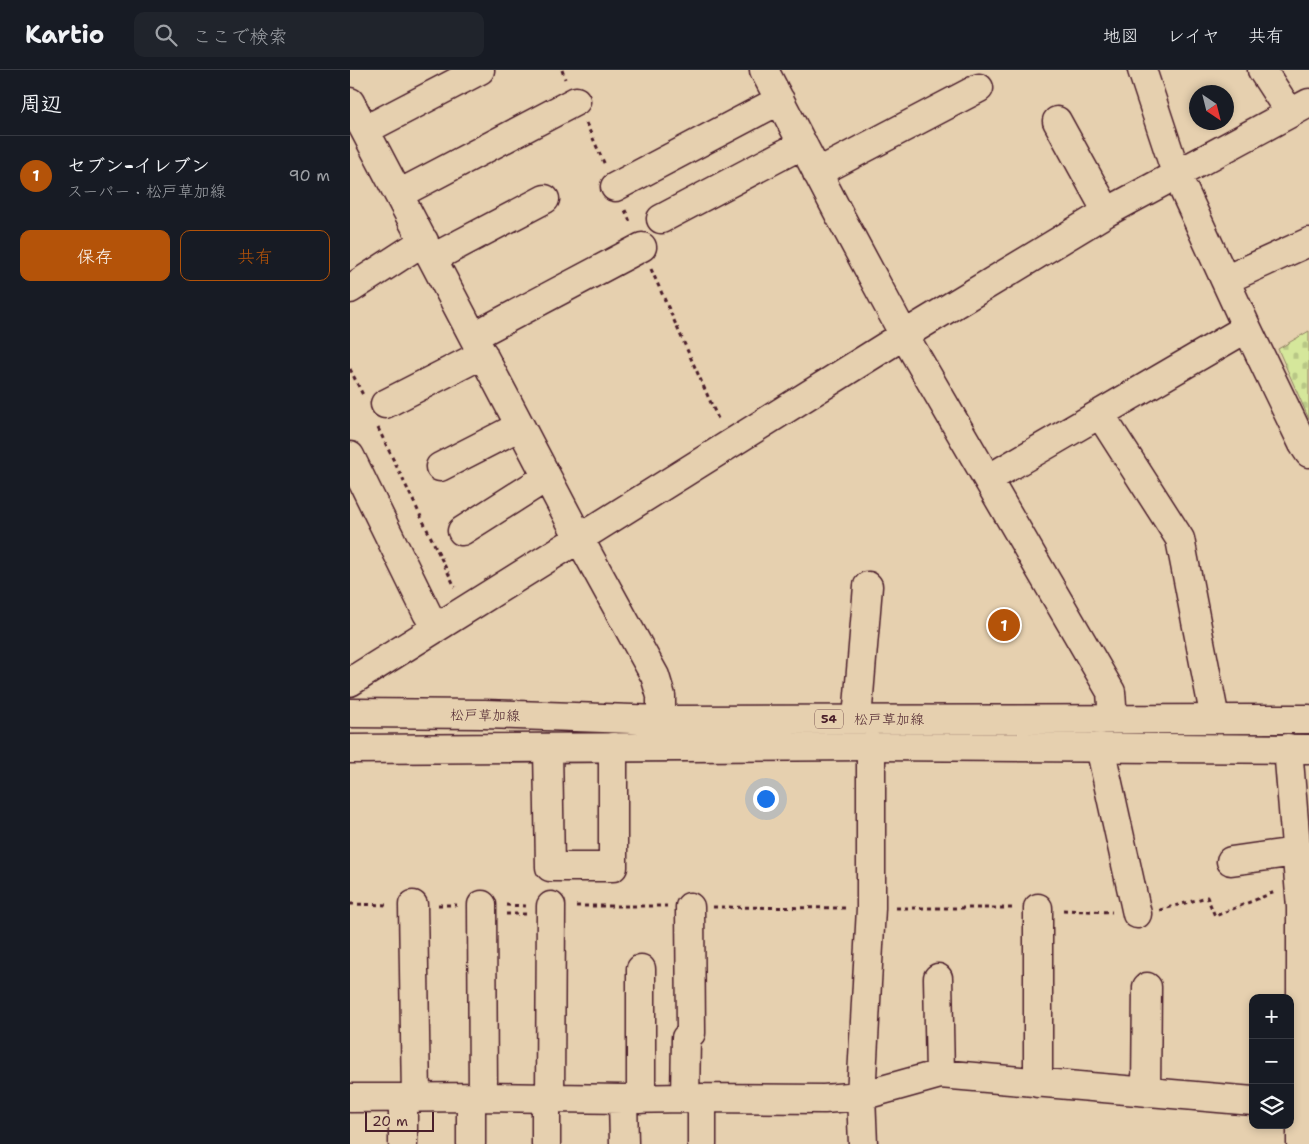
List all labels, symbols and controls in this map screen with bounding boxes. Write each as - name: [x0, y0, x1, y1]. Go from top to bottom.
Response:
- search box: [134, 12, 484, 57]
- text: Kartio: [25, 19, 104, 51]
- icon: search: [152, 21, 180, 49]
- text: ここで検索: [192, 24, 287, 49]
- text: 地図: [1103, 24, 1139, 48]
- text: レイヤ: [1167, 24, 1220, 48]
- text: 共有: [1248, 24, 1284, 48]
- north arrow: [1189, 85, 1234, 130]
- text: 周辺: [20, 90, 62, 118]
- text: セブン-イレブン: [67, 153, 210, 178]
- text: 1: [32, 165, 40, 186]
- text: 90 m: [289, 165, 330, 186]
- text: スーパー · 松戸草加線: [67, 181, 226, 202]
- button: 保存: [20, 230, 170, 281]
- button: 共有: [180, 230, 330, 281]
- pin: 1: [988, 606, 1020, 644]
- street label: 松戸草加線: [450, 705, 520, 725]
- road number: 54: [815, 710, 843, 729]
- street label: 松戸草加線: [854, 710, 924, 728]
- your location: [753, 786, 779, 812]
- map controls: [1249, 994, 1294, 1129]
- button: +: [1249, 994, 1294, 1039]
- button: −: [1249, 1039, 1294, 1084]
- button: layers: [1249, 1084, 1294, 1129]
- scale bar: [365, 1109, 434, 1132]
- text: 20 m: [372, 1112, 408, 1130]

